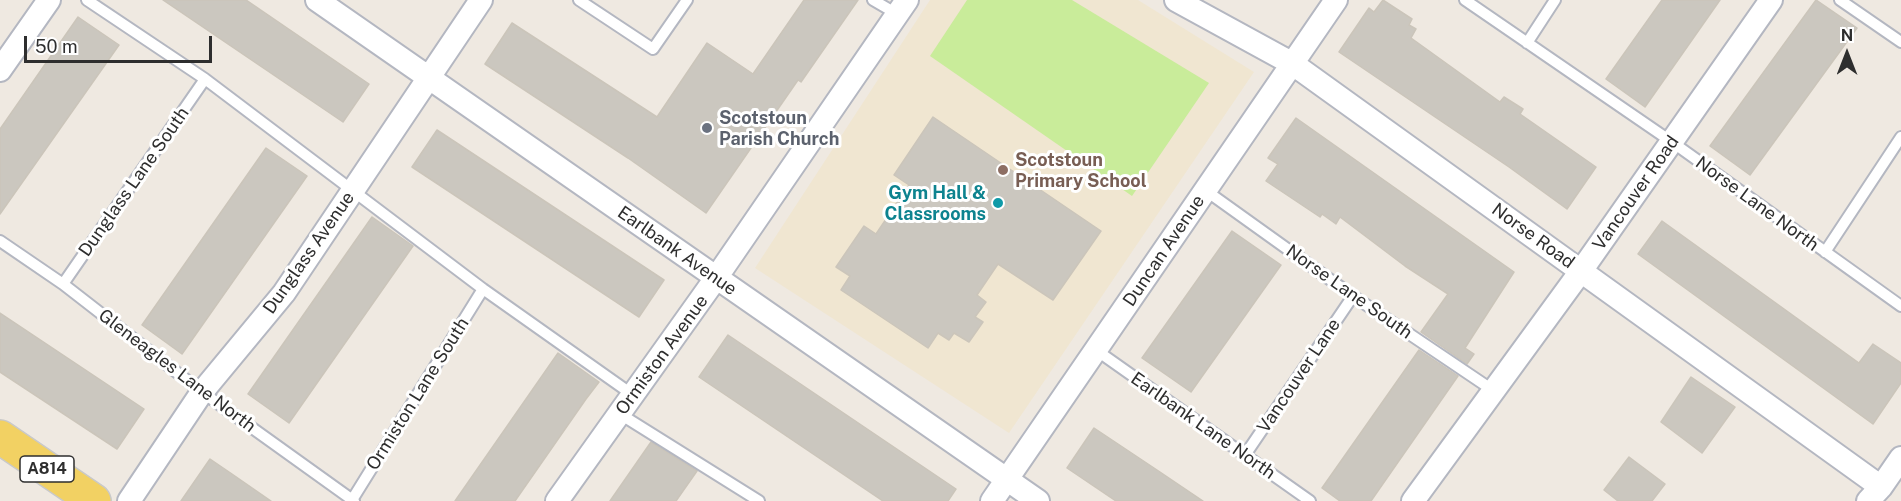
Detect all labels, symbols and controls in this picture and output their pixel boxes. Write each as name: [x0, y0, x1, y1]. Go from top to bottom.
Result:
scale bar: [27, 24, 214, 62]
north arrow: [1817, 24, 1877, 84]
text: N: [1841, 26, 1853, 45]
text: 50 m: [35, 36, 78, 57]
street label: Dunglass Lane South: [74, 103, 194, 261]
place label: Scotstoun Parish Church: [719, 107, 839, 150]
marker: Scotstoun Parish Church: [700, 121, 714, 135]
street label: Vancouver Road: [1588, 131, 1684, 255]
place label: Scotstoun Primary School: [1015, 149, 1147, 192]
street label: Norse Lane North: [1691, 152, 1823, 256]
marker: Scotstoun Primary School: [996, 163, 1010, 177]
place label: Gym Hall & Classrooms: [885, 182, 986, 224]
street label: Dunglass Avenue: [259, 188, 359, 318]
street label: Duncan Avenue: [1119, 191, 1209, 311]
marker: Gym Hall & Classrooms: [991, 196, 1005, 210]
street label: Norse Road: [1487, 199, 1579, 273]
street label: Earlbank Avenue: [613, 202, 741, 300]
street label: Norse Lane South: [1282, 240, 1416, 344]
street label: Ormiston Avenue: [611, 291, 713, 419]
street label: Gleneagles Lane North: [94, 305, 260, 437]
street label: Ormiston Lane South: [362, 314, 474, 474]
street label: Vancouver Lane: [1253, 315, 1345, 437]
street label: Earlbank Lane North: [1127, 368, 1279, 484]
road number: A814: [20, 456, 74, 482]

